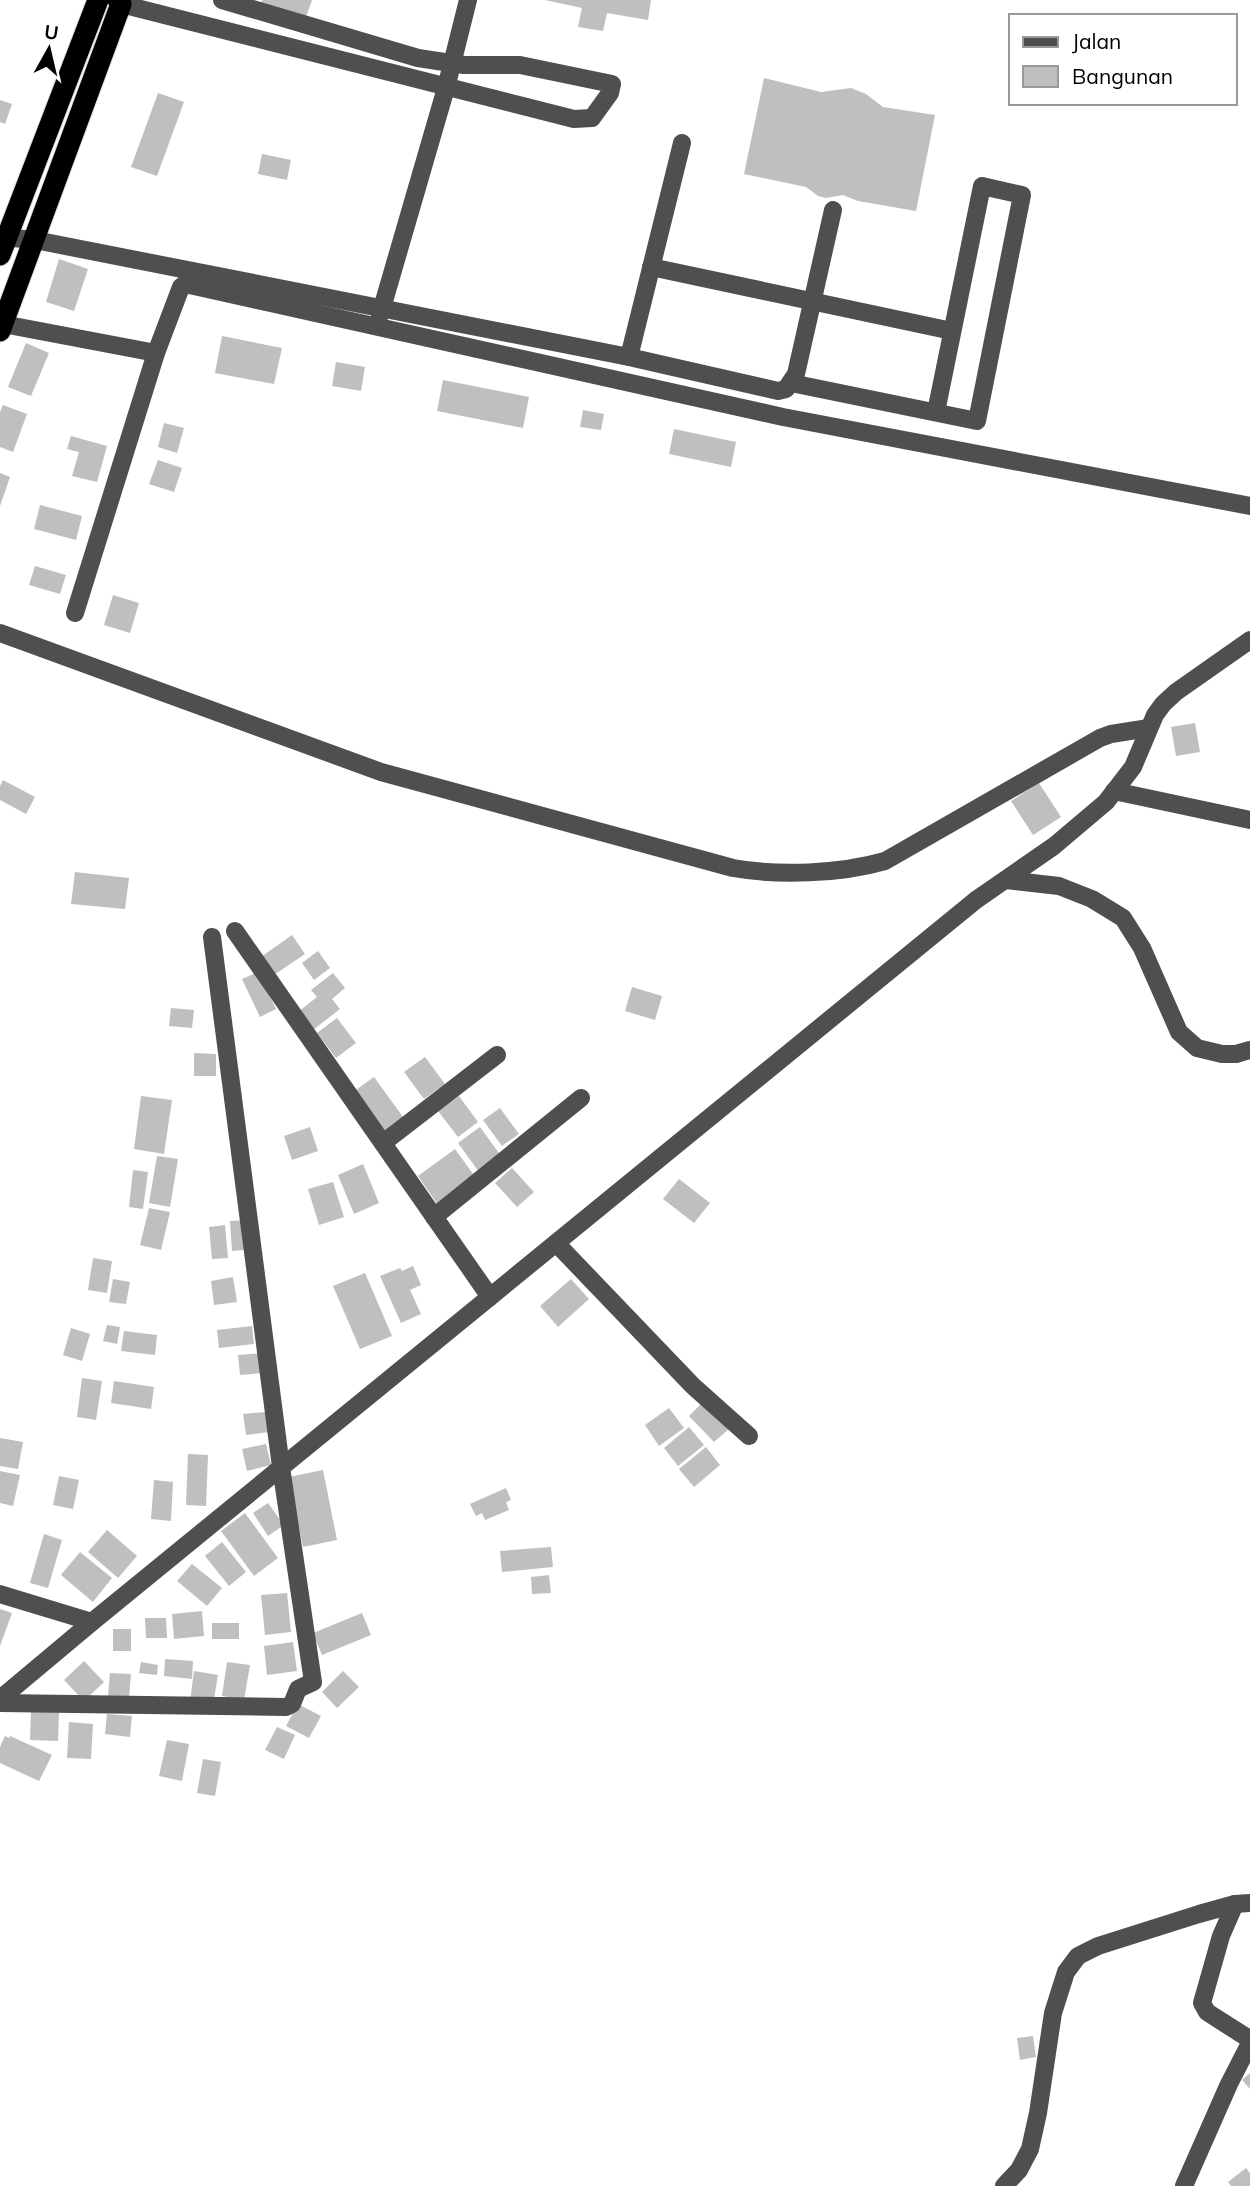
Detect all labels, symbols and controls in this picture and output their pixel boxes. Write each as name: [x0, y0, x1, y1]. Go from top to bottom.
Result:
north arrow: [14, 14, 84, 84]
legend: [1009, 14, 1236, 105]
text: U: [43, 19, 60, 45]
text: Jalan: [1072, 28, 1121, 54]
text: Bangunan: [1072, 63, 1173, 89]

